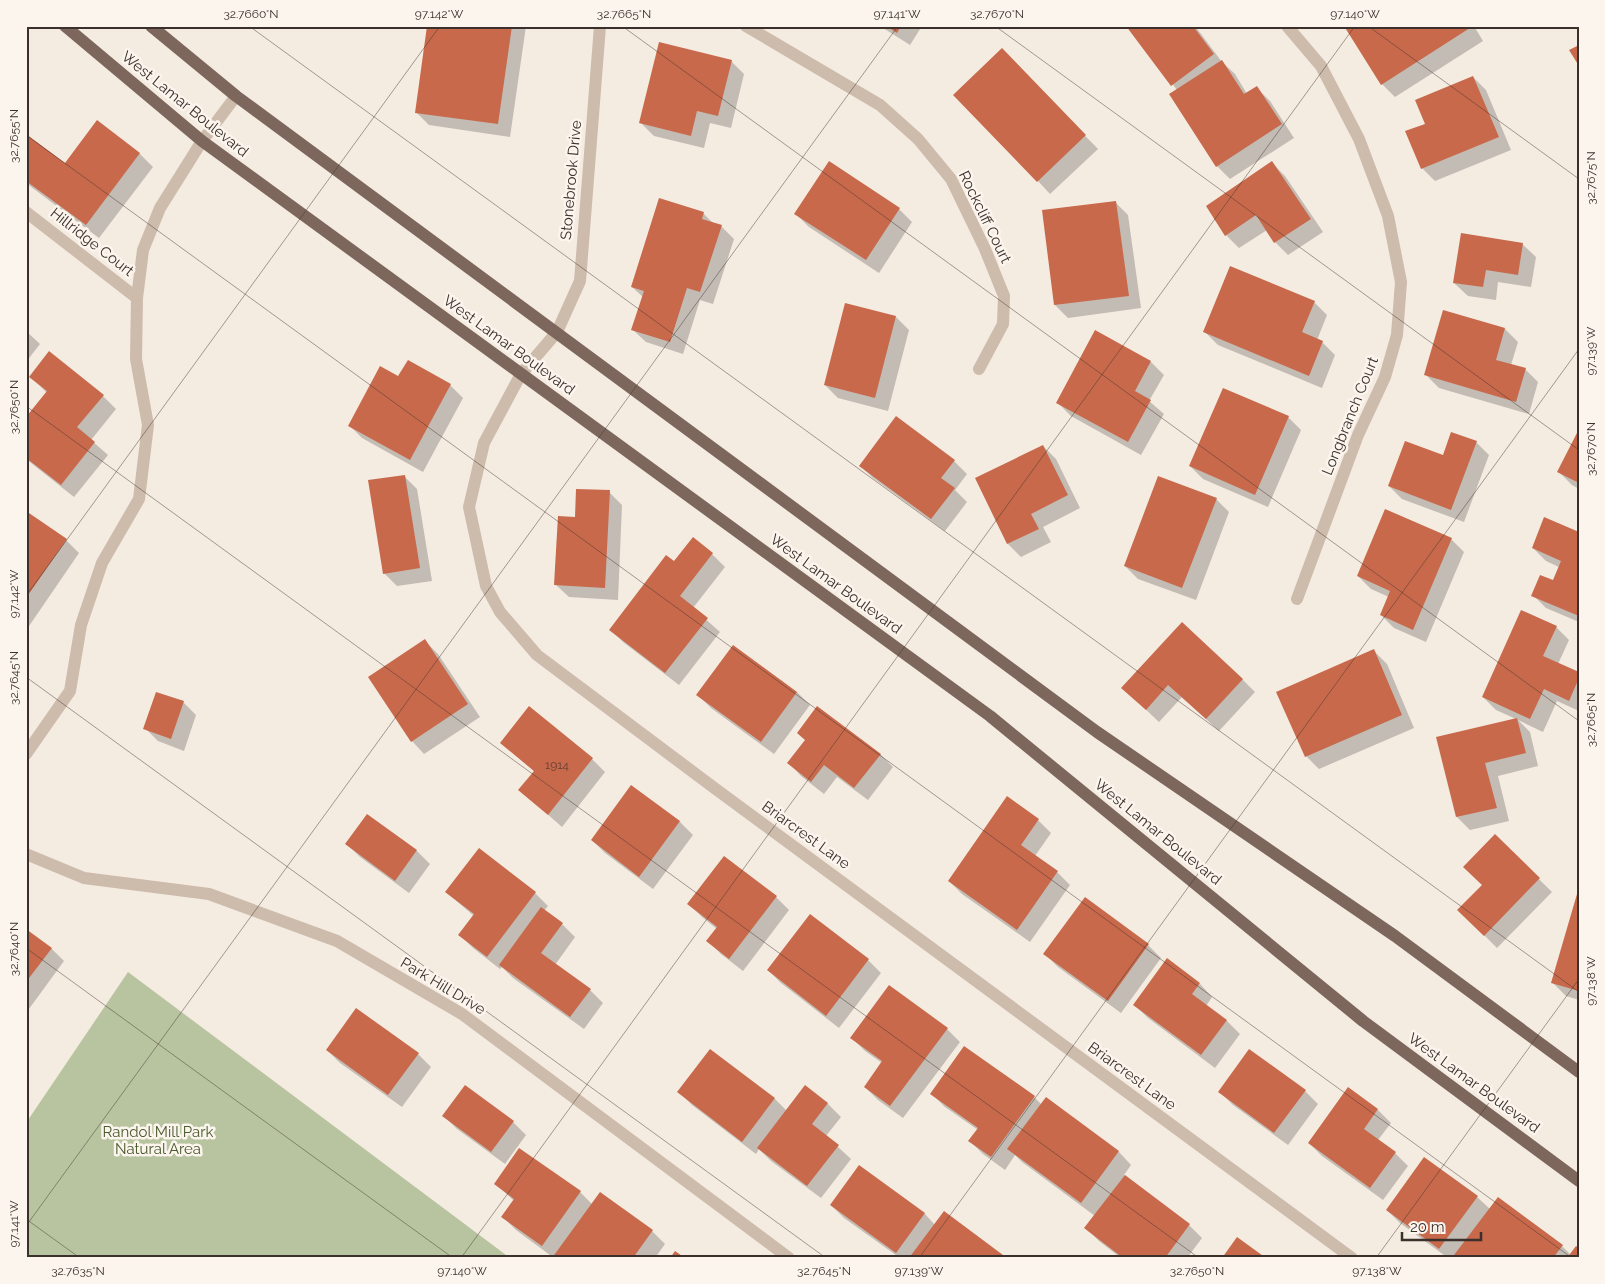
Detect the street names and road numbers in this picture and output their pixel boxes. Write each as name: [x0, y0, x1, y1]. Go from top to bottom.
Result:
street label: West Lamar Boulevard: [118, 47, 252, 161]
street label: Stonebrook Drive: [557, 119, 585, 241]
street label: Rockcliff Court: [955, 168, 1015, 266]
street label: Hillridge Court: [47, 204, 137, 280]
street label: West Lamar Boulevard: [440, 291, 578, 399]
street label: Longbranch Court: [1318, 354, 1382, 478]
street label: West Lamar Boulevard: [767, 530, 905, 638]
street label: West Lamar Boulevard: [1091, 775, 1225, 889]
street label: Briarcrest Lane: [758, 797, 854, 873]
street label: Park Hill Drive: [397, 954, 489, 1019]
street label: West Lamar Boulevard: [1405, 1029, 1543, 1137]
street label: Briarcrest Lane: [1084, 1038, 1180, 1114]

